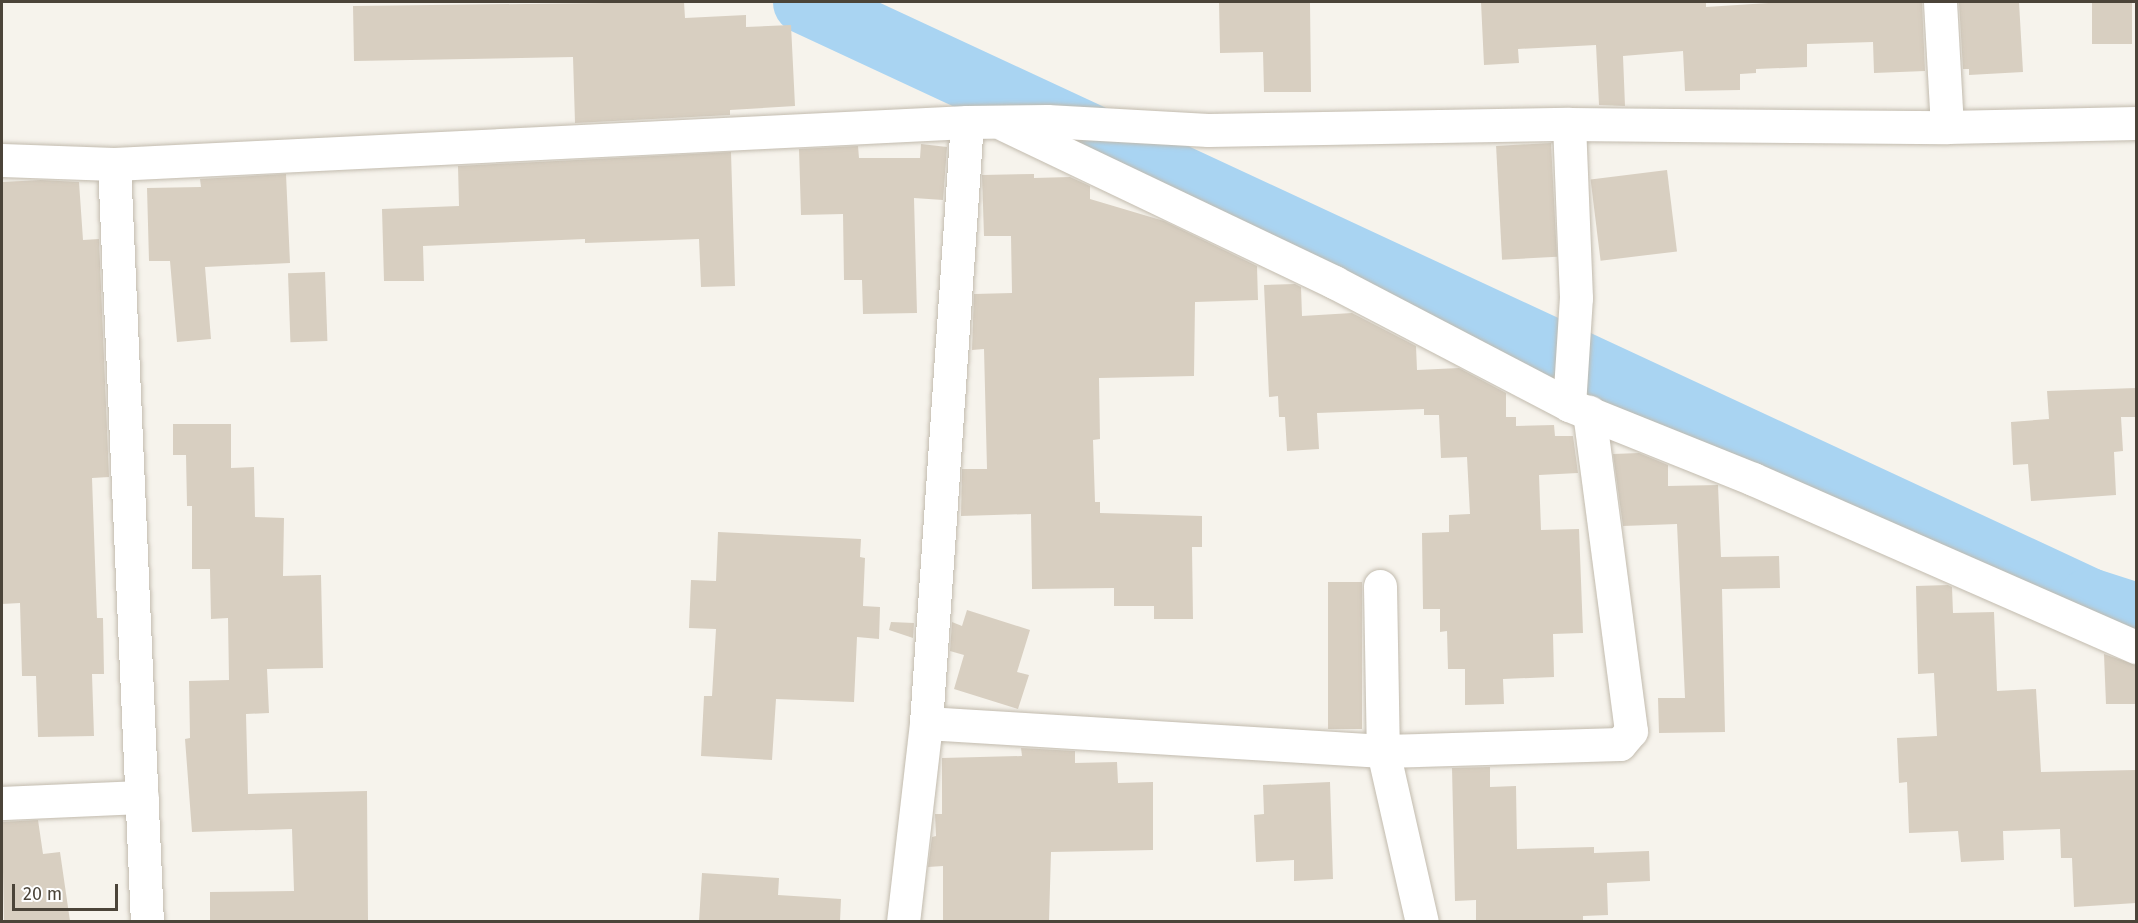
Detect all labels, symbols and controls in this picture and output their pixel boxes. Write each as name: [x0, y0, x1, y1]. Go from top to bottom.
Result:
scale bar: [15, 872, 122, 910]
text: 20 m: [23, 883, 62, 905]

